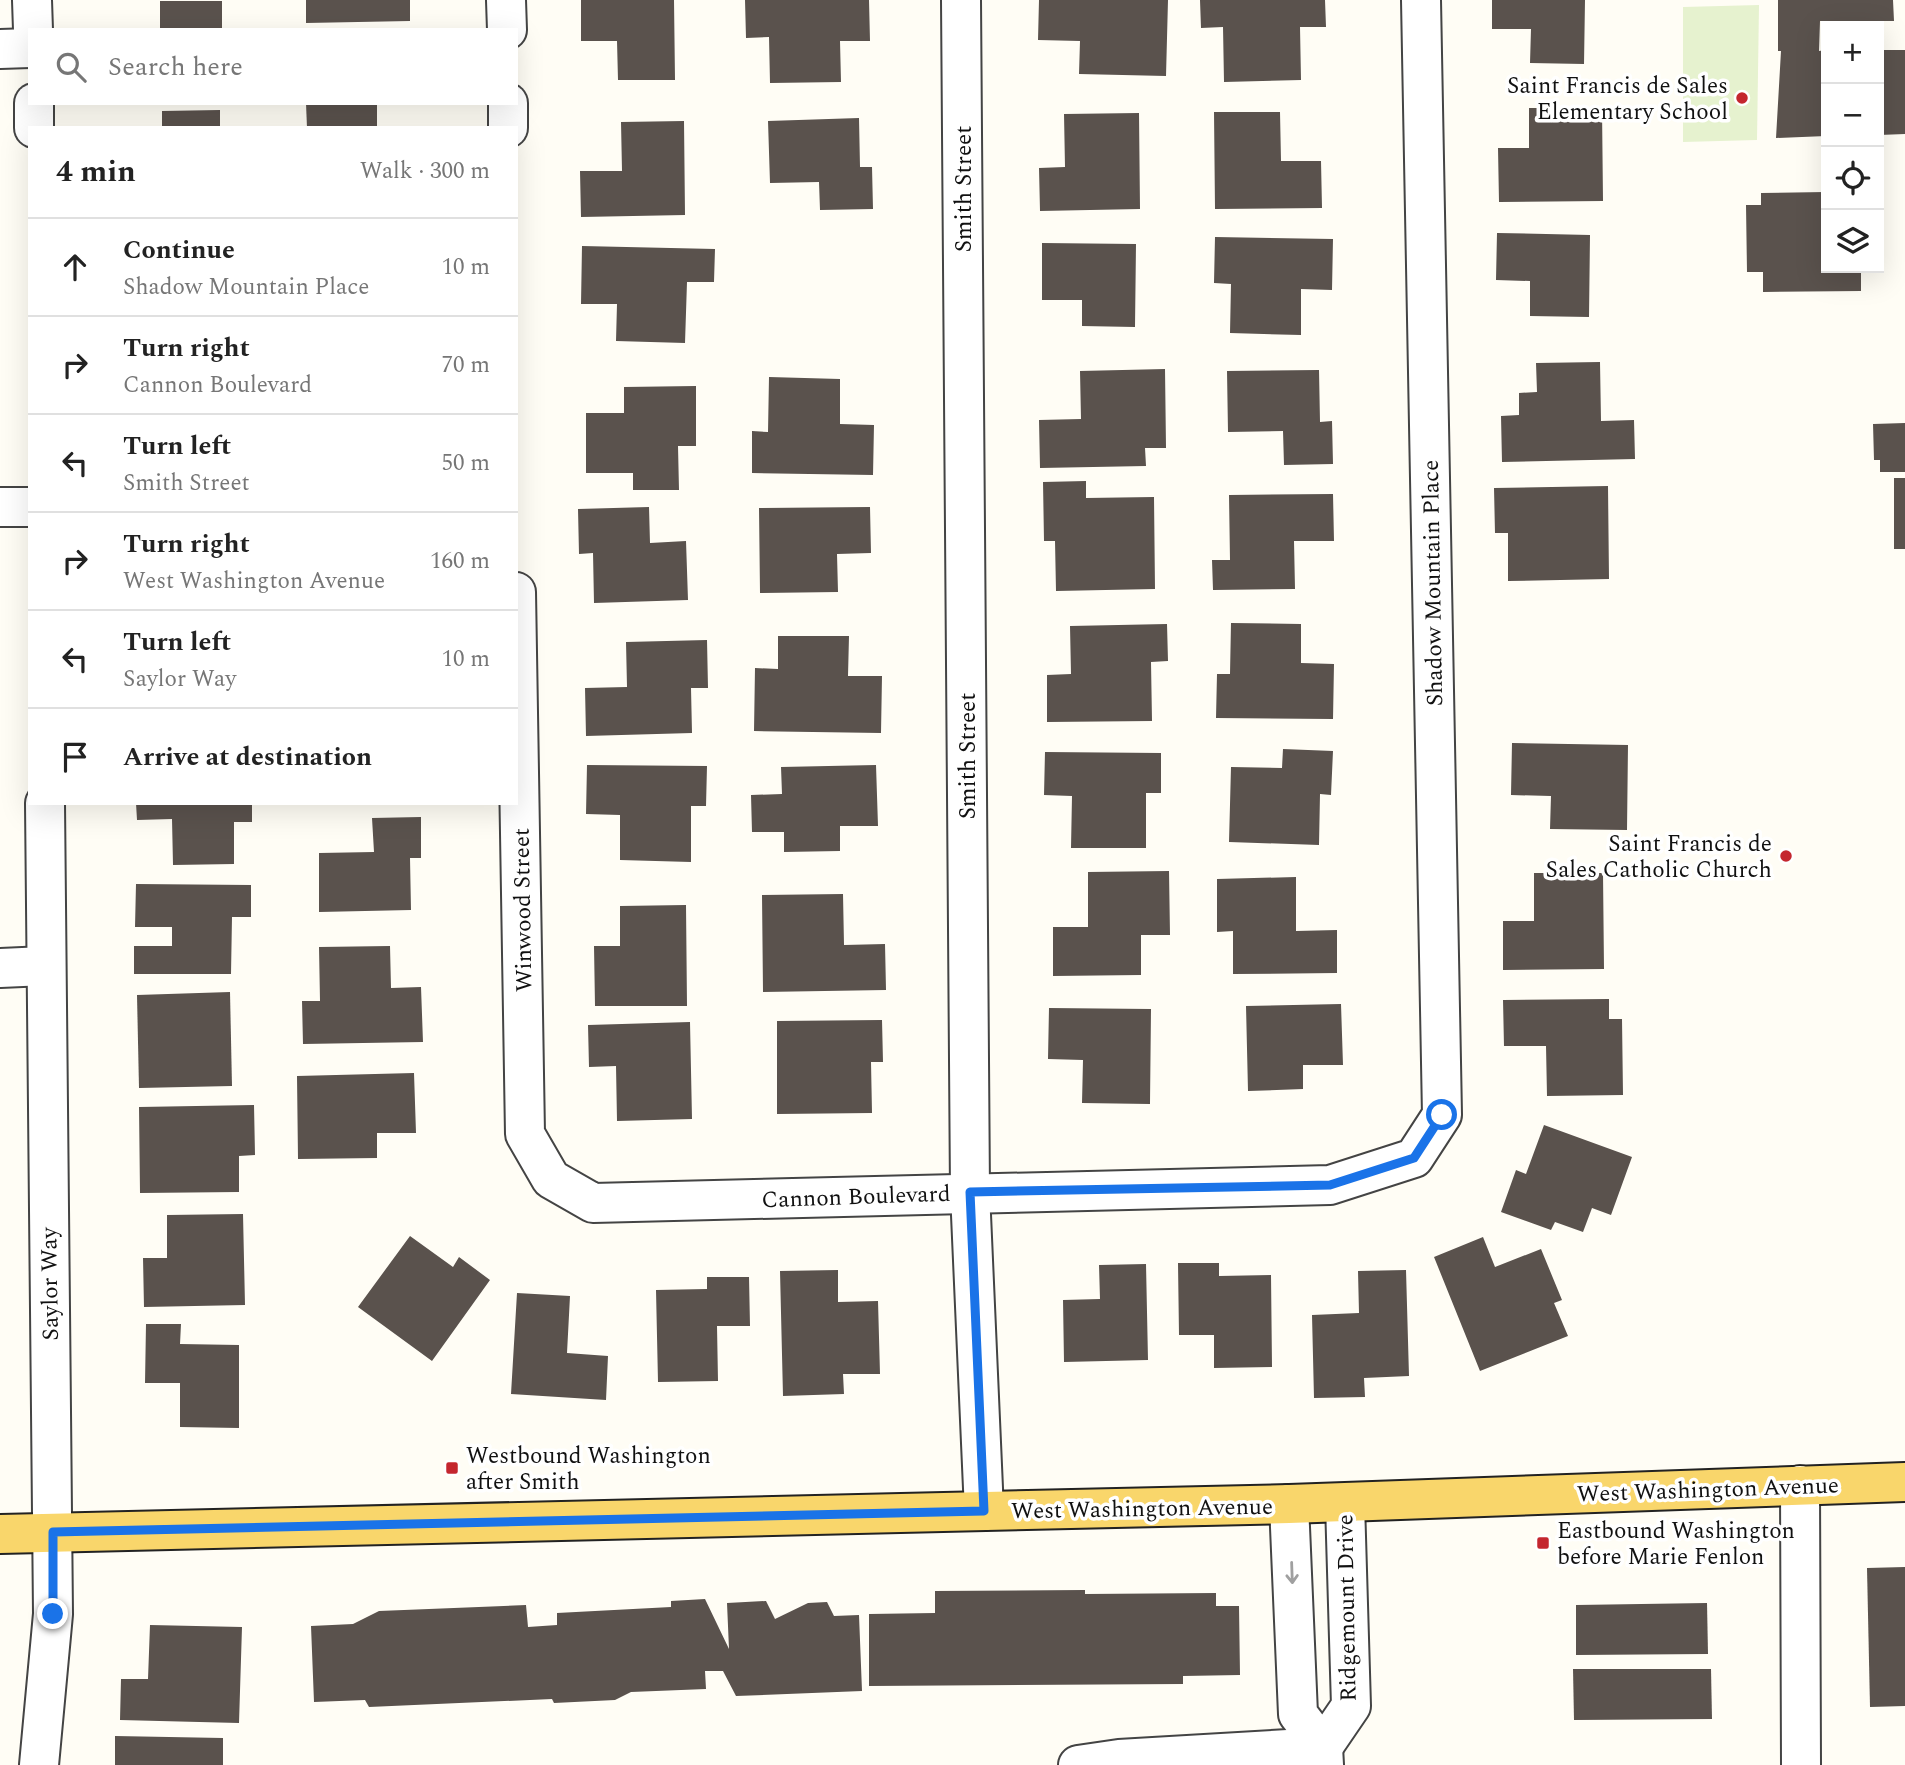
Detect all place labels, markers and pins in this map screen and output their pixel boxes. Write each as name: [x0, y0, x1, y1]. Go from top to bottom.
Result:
place label: Saint Francis de Sales Elementary School: [1507, 69, 1728, 130]
marker: Saint Francis de Sales Elementary School: [1734, 90, 1750, 106]
place label: Saint Francis de Sales Catholic Church: [1545, 827, 1772, 888]
marker: Saint Francis de Sales Catholic Church: [1778, 848, 1794, 864]
place label: Westbound Washington after Smith: [466, 1439, 711, 1500]
marker: Westbound Washington after Smith: [444, 1460, 460, 1476]
place label: Eastbound Washington before Marie Fenlon: [1557, 1514, 1795, 1575]
marker: Eastbound Washington before Marie Fenlon: [1535, 1535, 1551, 1551]

